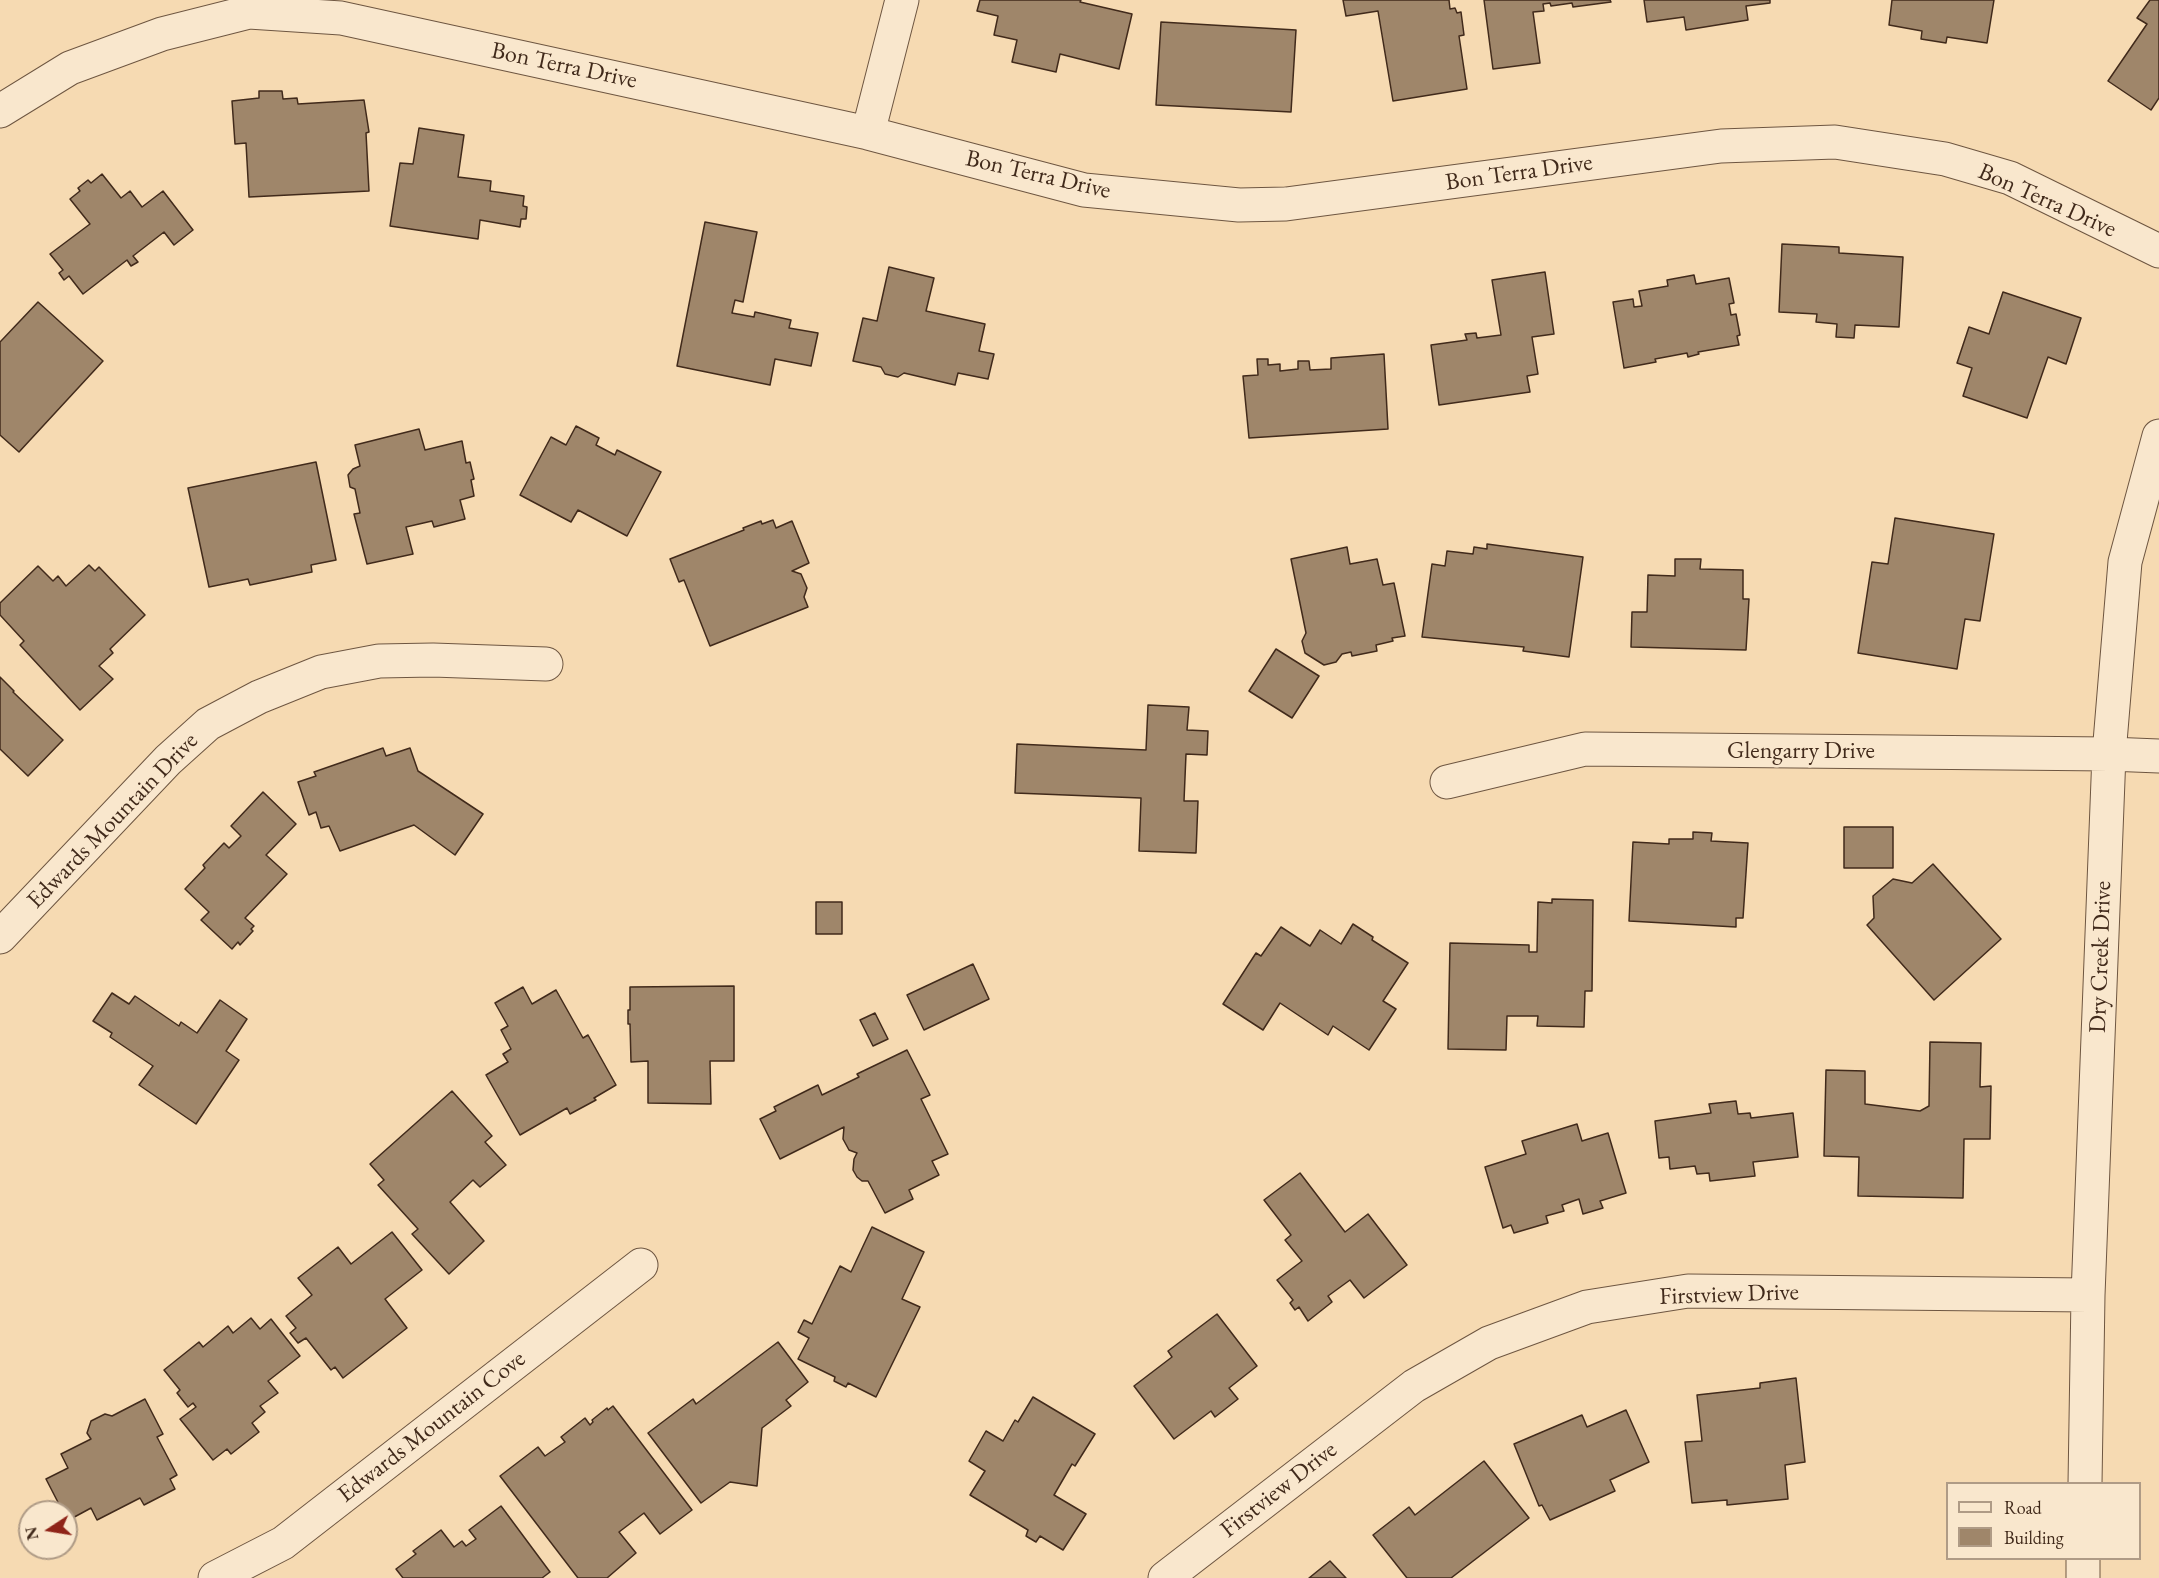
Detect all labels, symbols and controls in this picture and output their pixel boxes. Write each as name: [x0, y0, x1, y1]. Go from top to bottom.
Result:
street label: Bon Terra Drive: [489, 37, 639, 95]
street label: Bon Terra Drive: [963, 144, 1113, 206]
street label: Bon Terra Drive: [1444, 148, 1594, 198]
street label: Bon Terra Drive: [1974, 158, 2120, 244]
street label: Edwards Mountain Drive: [22, 727, 204, 915]
street label: Glengarry Drive: [1727, 737, 1875, 765]
street label: Dry Creek Drive: [2084, 880, 2118, 1034]
street label: Firstview Drive: [1659, 1278, 1799, 1312]
street label: Edwards Mountain Cove: [332, 1345, 532, 1509]
street label: Firstview Drive: [1215, 1436, 1343, 1544]
legend: [1946, 1482, 2141, 1560]
text: Road: [2004, 1496, 2042, 1519]
north arrow: [18, 1500, 78, 1560]
text: N: [20, 1525, 43, 1542]
text: Building: [2004, 1526, 2064, 1549]

